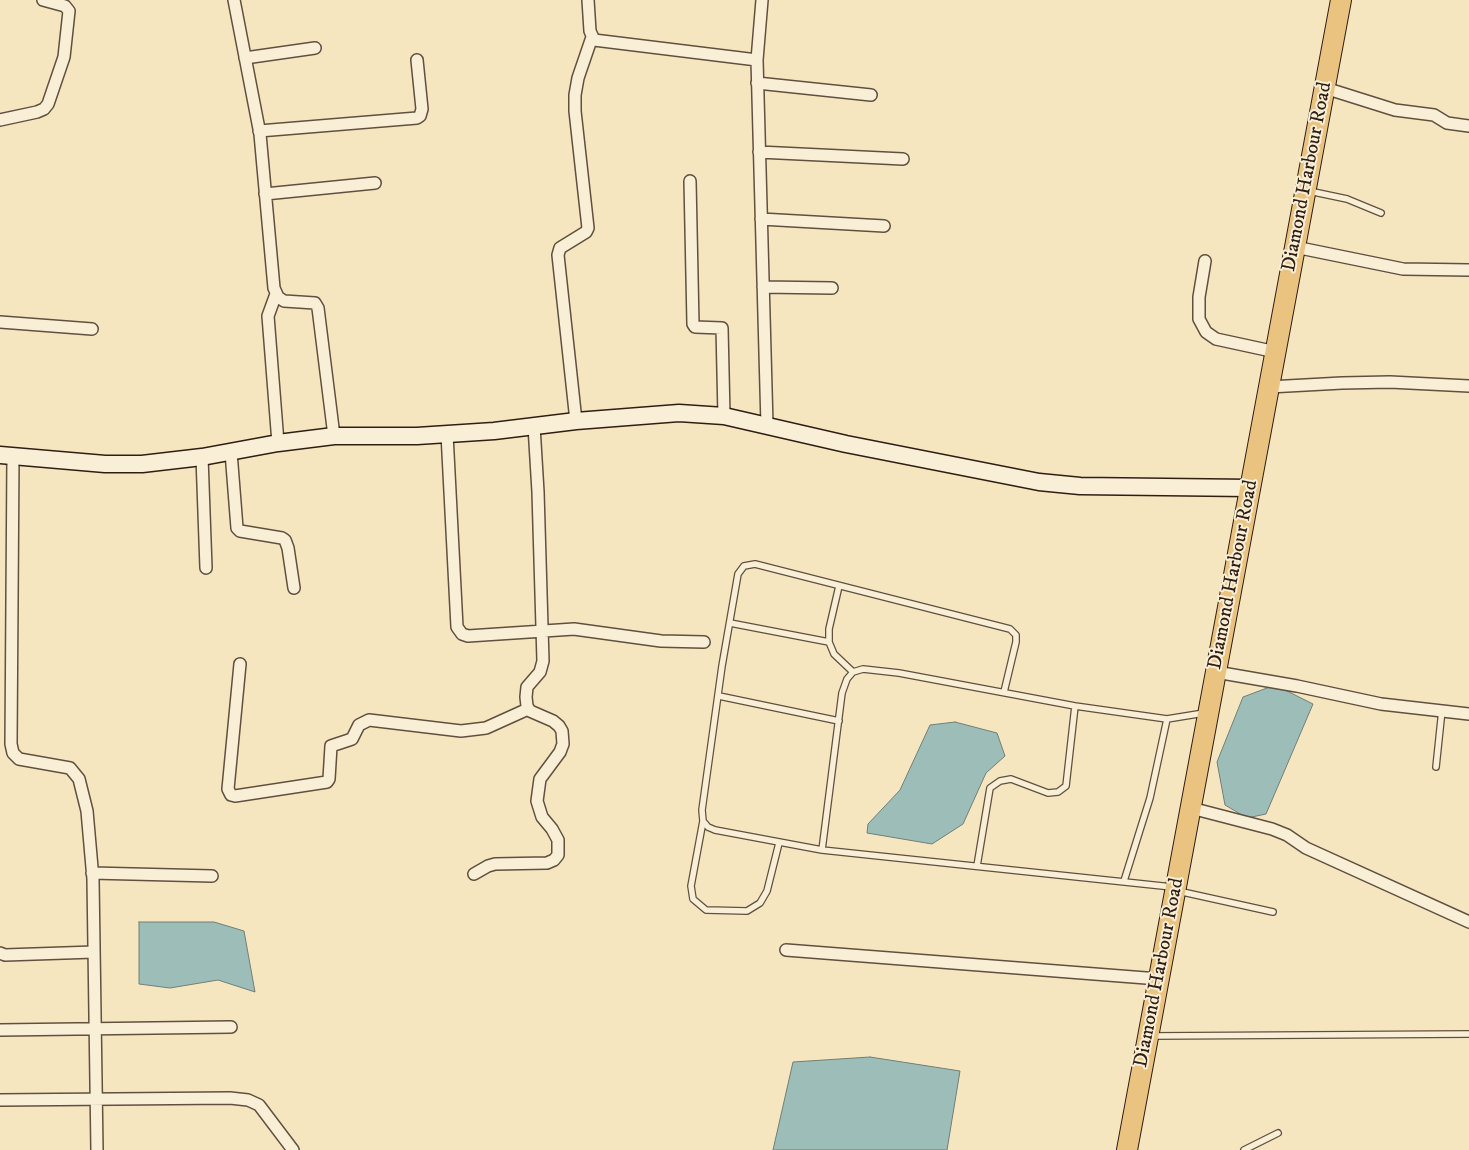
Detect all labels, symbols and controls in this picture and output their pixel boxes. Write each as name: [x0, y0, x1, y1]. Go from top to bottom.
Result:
street label: Diamond Harbour Road: [1278, 80, 1338, 274]
street label: Diamond Harbour Road: [1204, 478, 1264, 672]
street label: Diamond Harbour Road: [1130, 876, 1190, 1070]

